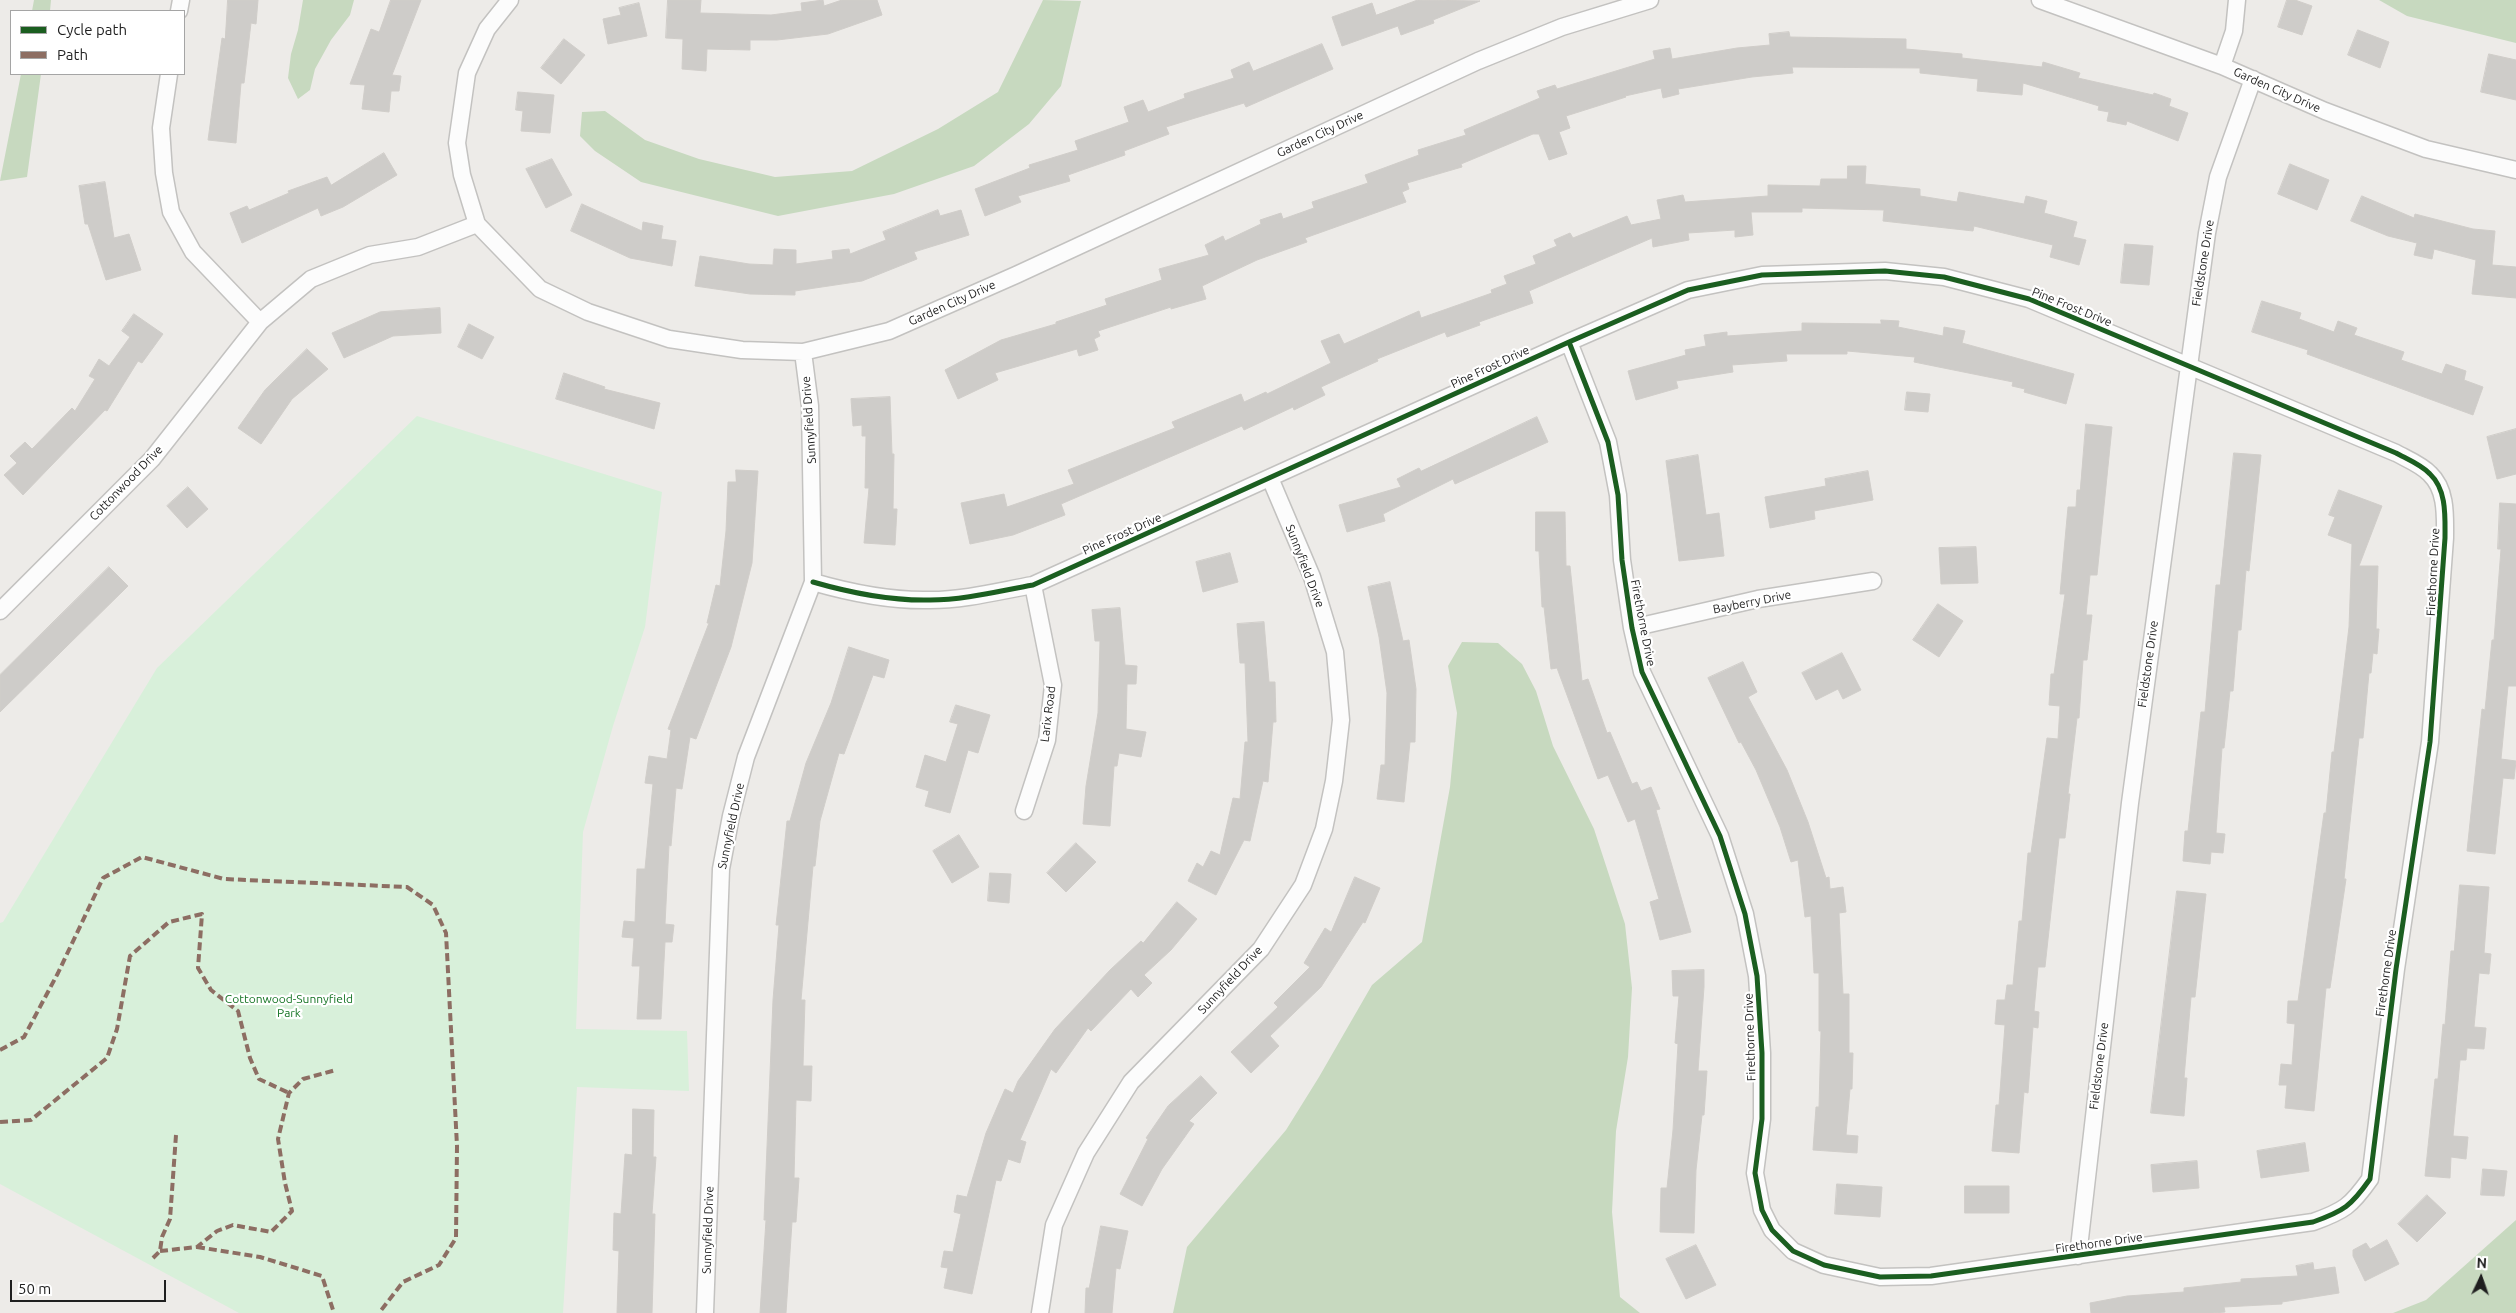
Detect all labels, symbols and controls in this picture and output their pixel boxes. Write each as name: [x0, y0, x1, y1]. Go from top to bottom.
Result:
legend: [10, 10, 185, 75]
text: Cycle path: [57, 21, 127, 38]
text: Path: [57, 46, 88, 63]
street label: Garden City Drive: [2231, 64, 2323, 116]
street label: Garden City Drive: [1274, 108, 1366, 160]
street label: Fieldstone Drive: [2189, 219, 2217, 307]
street label: Garden City Drive: [906, 277, 998, 329]
street label: Pine Frost Drive: [2030, 284, 2114, 330]
street label: Pine Frost Drive: [1448, 343, 1532, 391]
street label: Sunnyfield Drive: [799, 376, 819, 464]
street label: Cottonwood Drive: [86, 442, 166, 524]
street label: Pine Frost Drive: [1080, 510, 1164, 558]
street label: Sunnyfield Drive: [1283, 522, 1327, 610]
street label: Firethorne Drive: [2424, 528, 2442, 616]
street label: Firethorne Drive: [1628, 578, 1658, 668]
street label: Bayberry Drive: [1712, 587, 1792, 617]
street label: Fieldstone Drive: [2135, 620, 2161, 708]
street label: Larix Road: [1037, 685, 1059, 743]
street label: Sunnyfield Drive: [715, 782, 747, 870]
street label: Firethorne Drive: [2373, 928, 2399, 1018]
street label: Sunnyfield Drive: [1195, 943, 1265, 1017]
park label: Cottonwood-Sunnyfield Park: [225, 992, 353, 1020]
street label: Firethorne Drive: [1741, 993, 1759, 1081]
street label: Fieldstone Drive: [2087, 1022, 2111, 1110]
street label: Sunnyfield Drive: [699, 1186, 717, 1274]
street label: Firethorne Drive: [2054, 1230, 2144, 1256]
north arrow: [2456, 1253, 2506, 1303]
text: N: [2476, 1255, 2487, 1271]
scale bar: [12, 1270, 169, 1302]
text: 50 m: [18, 1280, 51, 1297]

